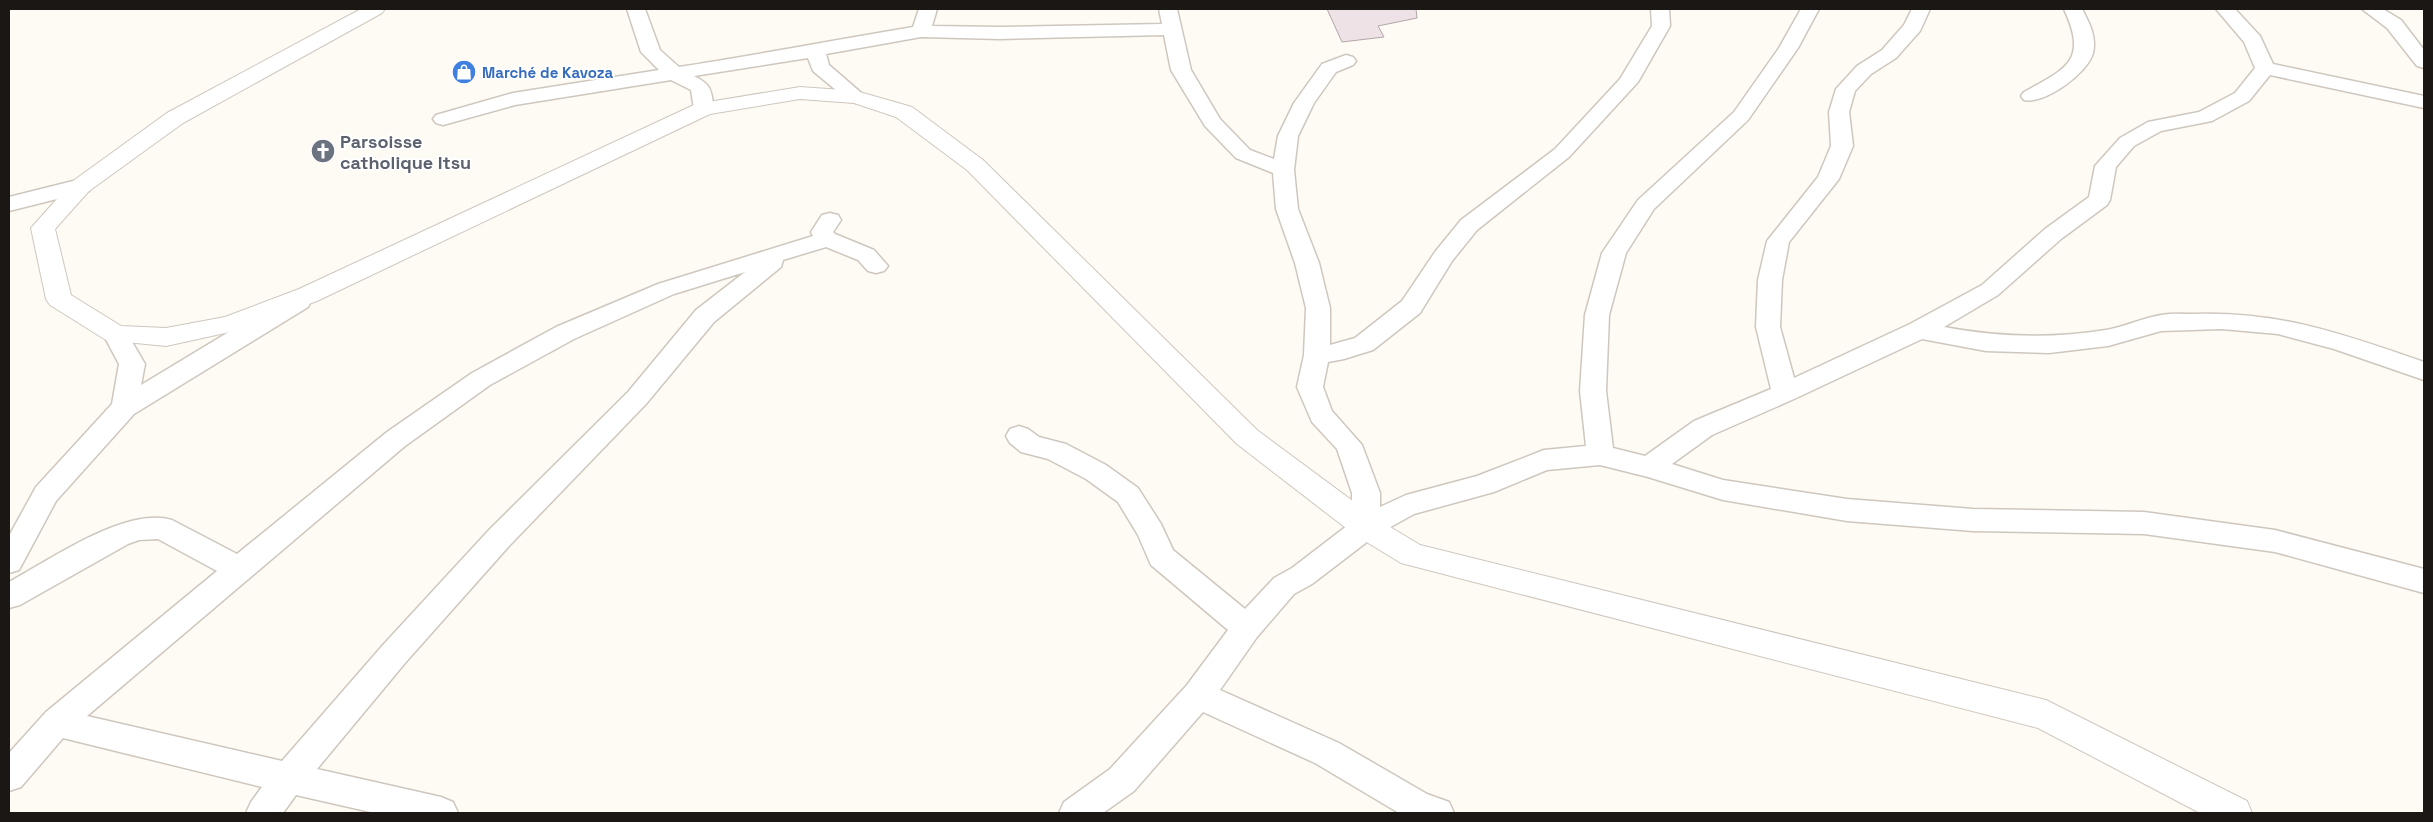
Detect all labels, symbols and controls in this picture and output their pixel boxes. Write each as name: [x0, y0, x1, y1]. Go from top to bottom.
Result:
shop icon: Marché de Kavoza: [451, 59, 477, 85]
place label: Marché de Kavoza: [482, 63, 614, 82]
place label: Parsoisse catholique Itsu: [340, 130, 471, 174]
church icon: Parsoisse catholique Itsu: [310, 138, 336, 164]

